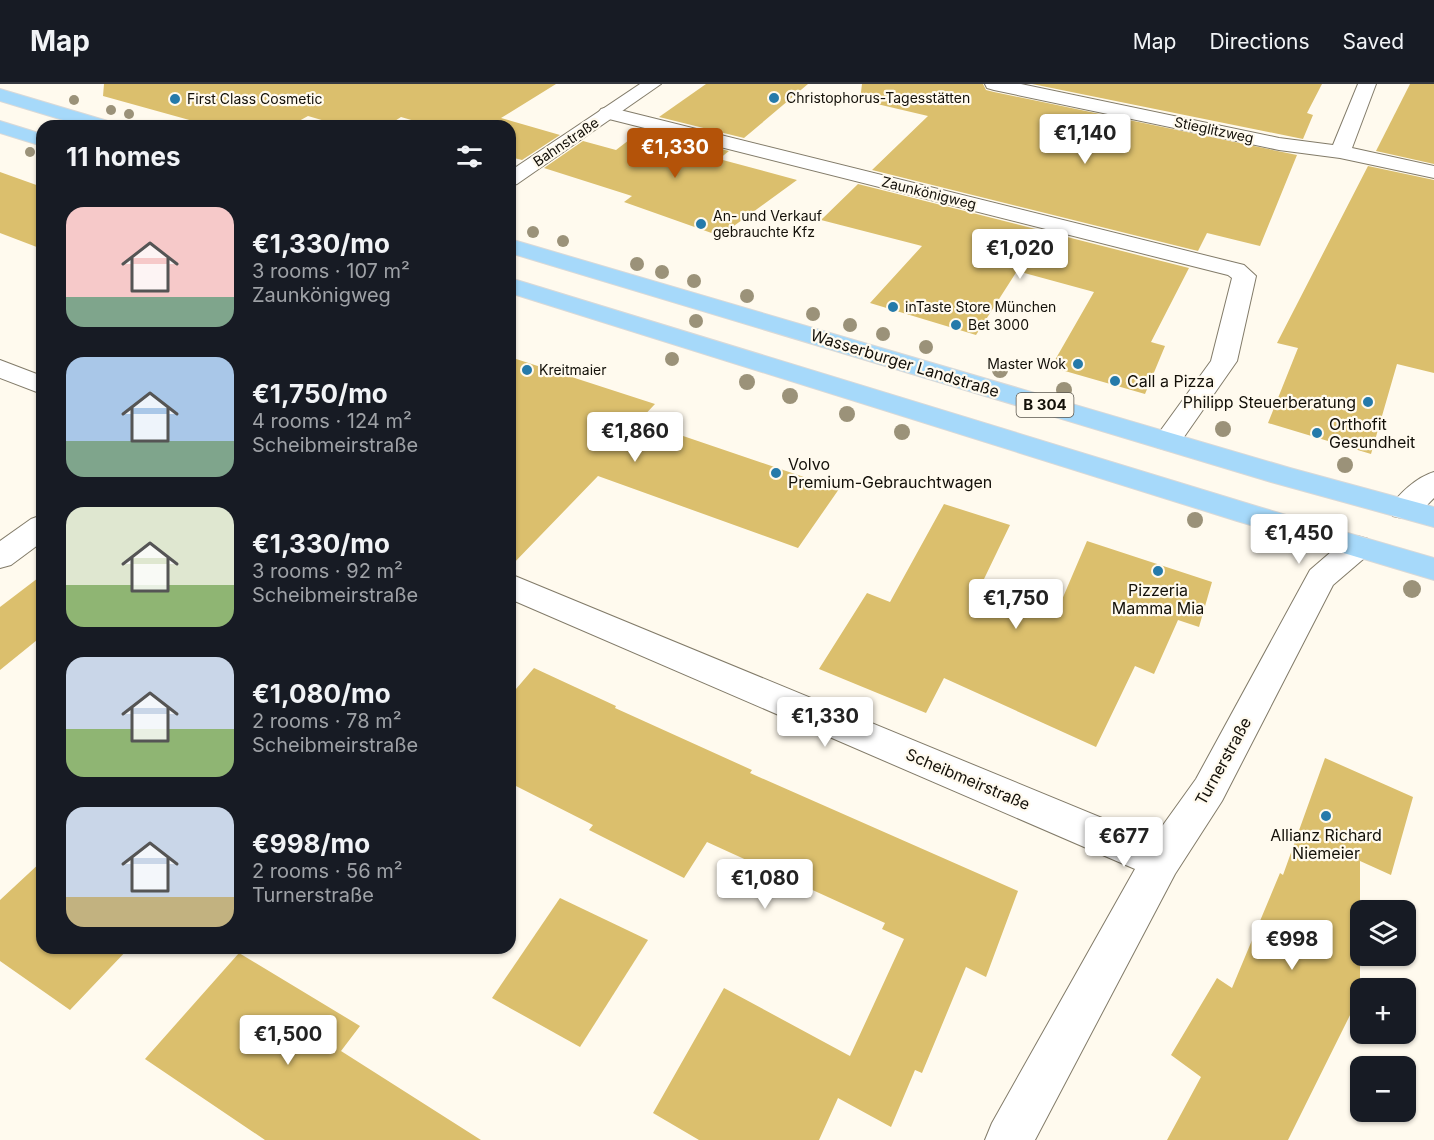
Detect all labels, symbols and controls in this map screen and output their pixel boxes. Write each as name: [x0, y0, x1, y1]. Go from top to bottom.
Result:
text: Map: [30, 24, 90, 58]
text: Map: [1133, 29, 1176, 54]
text: Directions: [1209, 29, 1310, 54]
text: Saved: [1343, 29, 1404, 54]
place label: Christophorus-Tagesstätten: [786, 89, 970, 106]
place label: First Class Cosmetic: [187, 90, 322, 107]
marker: Christophorus-Tagesstätten: [767, 91, 781, 105]
marker: First Class Cosmetic: [168, 92, 182, 106]
street label: Bahnstraße: [530, 113, 602, 170]
street label: Stieglitzweg: [1173, 113, 1255, 146]
pin: €1,140: [1036, 114, 1134, 165]
text: €1,140: [1054, 121, 1116, 145]
pin: €1,330: [626, 128, 724, 179]
text: €1,330: [641, 135, 709, 159]
icon: filters: [453, 140, 486, 173]
text: 11 homes: [66, 141, 181, 172]
street label: Zaunkönigweg: [880, 173, 978, 213]
place label: An- und Verkauf gebrauchte Kfz: [713, 207, 822, 240]
marker: An- und Verkauf gebrauchte Kfz: [694, 217, 708, 231]
text: €1,330/mo: [252, 228, 390, 259]
pin: €1,020: [971, 229, 1069, 280]
icon: home: [114, 231, 186, 303]
text: €1,020: [986, 236, 1054, 260]
text: 3 rooms · 107 m²: [252, 259, 410, 283]
text: Zaunkönigweg: [252, 283, 391, 307]
place label: inTaste Store München: [905, 298, 1056, 315]
marker: inTaste Store München: [886, 300, 900, 314]
place label: Bet 3000: [968, 316, 1029, 333]
marker: Bet 3000: [949, 318, 963, 332]
street label: Wasserburger Landstraße: [808, 325, 1002, 401]
place label: Master Wok: [987, 355, 1066, 372]
marker: Master Wok: [1071, 357, 1085, 371]
place label: Kreitmaier: [539, 361, 607, 378]
marker: Kreitmaier: [520, 363, 534, 377]
place label: Call a Pizza: [1127, 371, 1214, 391]
marker: Call a Pizza: [1108, 374, 1122, 388]
text: €1,750/mo: [252, 378, 388, 409]
icon: home: [114, 381, 186, 453]
place label: Philipp Steuerberatung: [1183, 392, 1356, 412]
road number: B 304: [1016, 393, 1074, 417]
marker: Philipp Steuerberatung: [1361, 395, 1375, 409]
text: 4 rooms · 124 m²: [252, 409, 412, 433]
pin: €1,860: [586, 412, 684, 463]
place label: Orthofit Gesundheit: [1329, 414, 1415, 452]
text: €1,860: [601, 419, 669, 443]
marker: Orthofit Gesundheit: [1310, 426, 1324, 440]
text: Scheibmeirstraße: [252, 433, 418, 457]
place label: Volvo Premium-Gebrauchtwagen: [788, 454, 992, 492]
marker: Volvo Premium-Gebrauchtwagen: [769, 466, 783, 480]
pin: €1,450: [1250, 514, 1348, 565]
text: €1,450: [1265, 521, 1333, 545]
text: €1,330/mo: [252, 528, 390, 559]
icon: home: [114, 531, 186, 603]
text: 3 rooms · 92 m²: [252, 559, 403, 583]
marker: Pizzeria Mamma Mia: [1151, 564, 1165, 578]
pin: €1,750: [967, 579, 1065, 630]
place label: Pizzeria Mamma Mia: [1112, 580, 1204, 618]
text: Scheibmeirstraße: [252, 583, 418, 607]
text: €1,750: [983, 586, 1049, 610]
text: €1,080/mo: [252, 678, 391, 709]
icon: home: [114, 681, 186, 753]
pin: €1,330: [776, 697, 874, 748]
text: €1,330: [791, 704, 859, 728]
text: 2 rooms · 78 m²: [252, 709, 401, 733]
street label: Turnerstraße: [1191, 713, 1255, 809]
text: Scheibmeirstraße: [252, 733, 418, 757]
street label: Scheibmeirstraße: [903, 744, 1033, 814]
marker: Allianz Richard Niemeier: [1319, 809, 1333, 823]
pin: €677: [1088, 817, 1160, 868]
text: €677: [1099, 824, 1149, 848]
place label: Allianz Richard Niemeier: [1270, 825, 1382, 863]
text: €998/mo: [252, 828, 370, 859]
icon: home: [114, 831, 186, 903]
text: 2 rooms · 56 m²: [252, 859, 403, 883]
pin: €1,080: [716, 859, 814, 910]
text: €1,080: [731, 866, 799, 890]
text: Turnerstraße: [252, 883, 374, 907]
map controls: [1350, 900, 1416, 1122]
button: layers: [1350, 900, 1416, 966]
pin: €998: [1256, 920, 1328, 971]
text: €998: [1266, 927, 1318, 951]
button: +: [1350, 978, 1416, 1044]
pin: €1,500: [239, 1015, 337, 1066]
text: €1,500: [254, 1022, 322, 1046]
button: −: [1350, 1056, 1416, 1122]

